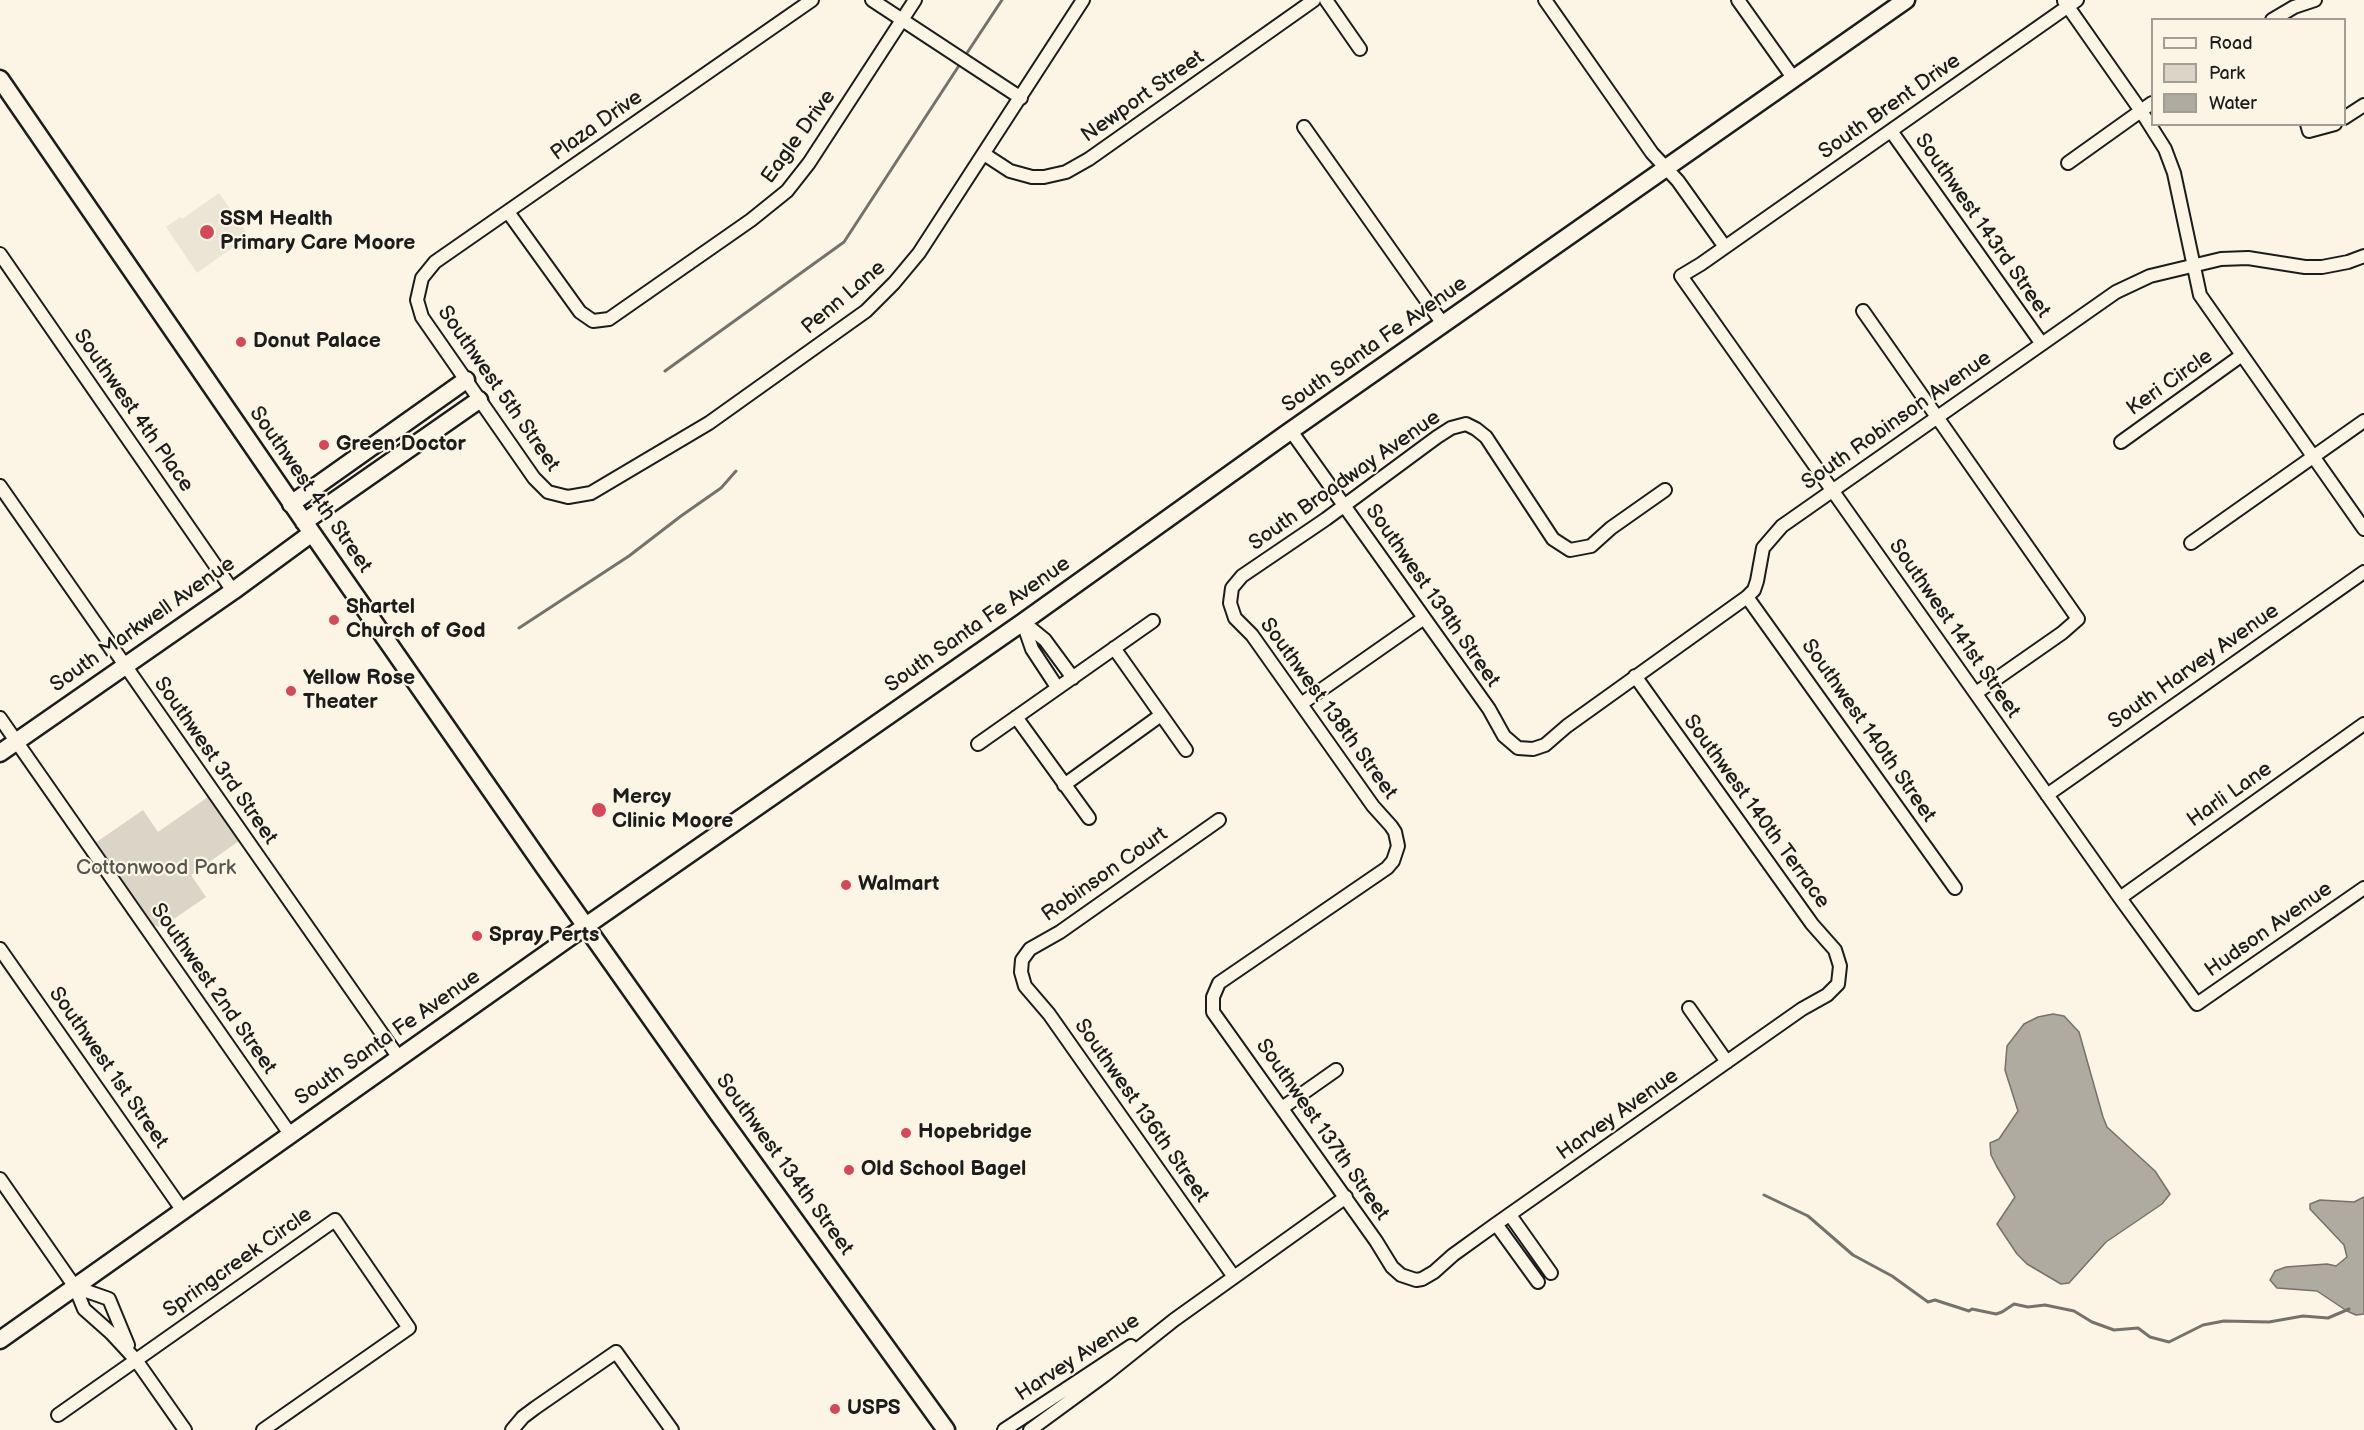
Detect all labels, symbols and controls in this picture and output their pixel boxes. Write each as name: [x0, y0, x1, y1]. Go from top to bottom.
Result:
legend: [2151, 18, 2346, 126]
text: Road: [2209, 33, 2253, 54]
street label: Newport Street: [1077, 45, 1209, 149]
street label: South Brent Drive: [1814, 49, 1966, 165]
text: Park: [2209, 63, 2245, 84]
street label: Plaza Drive: [546, 85, 648, 167]
street label: Eagle Drive: [757, 85, 841, 189]
text: Water: [2209, 93, 2257, 114]
street label: Southwest 143rd Street: [1909, 129, 2055, 323]
place label: SSM Health Primary Care Moore: [220, 207, 415, 257]
marker: SSM Health Primary Care Moore: [198, 223, 216, 241]
street label: Penn Lane: [797, 256, 891, 340]
street label: South Santa Fe Avenue: [1278, 272, 1472, 418]
street label: Southwest 5th Street: [431, 301, 565, 477]
street label: Southwest 4th Place: [67, 325, 199, 497]
place label: Donut Palace: [253, 329, 381, 355]
marker: Donut Palace: [234, 335, 248, 349]
street label: Keri Circle: [2122, 344, 2218, 422]
street label: South Robinson Avenue: [1797, 346, 1997, 496]
street label: Southwest 4th Street: [243, 402, 377, 578]
street label: South Broadway Avenue: [1244, 405, 1446, 557]
place label: Green Doctor: [336, 432, 466, 458]
marker: Green Doctor: [317, 438, 331, 452]
street label: Southwest 139th Street: [1359, 500, 1505, 692]
street label: Southwest 141st Street: [1883, 535, 2025, 723]
street label: South Markwell Avenue: [46, 552, 240, 698]
street label: South Santa Fe Avenue: [881, 552, 1075, 698]
place label: Shartel Church of God: [346, 595, 485, 645]
street label: South Harvey Avenue: [2104, 599, 2284, 735]
marker: Shartel Church of God: [327, 613, 341, 627]
street label: Southwest 138th Street: [1254, 614, 1402, 804]
street label: Southwest 140th Street: [1795, 635, 1941, 827]
place label: Yellow Rose Theater: [303, 666, 415, 716]
street label: Southwest 3rd Street: [148, 673, 282, 849]
marker: Yellow Rose Theater: [284, 684, 298, 698]
street label: Southwest 140th Terrace: [1677, 710, 1835, 914]
street label: Harli Lane: [2183, 757, 2277, 833]
place label: Mercy Clinic Moore: [612, 785, 733, 835]
marker: Mercy Clinic Moore: [590, 801, 608, 819]
street label: Robinson Court: [1037, 822, 1173, 928]
park label: Cottonwood Park: [76, 856, 236, 882]
place label: Walmart: [858, 872, 939, 898]
street label: Hudson Avenue: [2201, 877, 2337, 983]
marker: Walmart: [839, 878, 853, 892]
street label: Southwest 2nd Street: [145, 899, 281, 1079]
place label: Spray Perts: [489, 923, 599, 949]
marker: Spray Perts: [470, 929, 484, 943]
street label: South Santa Fe Avenue: [291, 965, 485, 1111]
street label: Southwest 1st Street: [43, 982, 173, 1154]
street label: Southwest 136th Street: [1068, 1014, 1214, 1208]
street label: Southwest 137th Street: [1250, 1034, 1394, 1226]
street label: Harvey Avenue: [1552, 1064, 1684, 1166]
street label: Southwest 134th Street: [710, 1069, 858, 1261]
place label: Hopebridge: [918, 1120, 1032, 1146]
marker: Hopebridge: [899, 1126, 913, 1140]
place label: Old School Bagel: [861, 1157, 1026, 1183]
marker: Old School Bagel: [842, 1163, 856, 1177]
street label: Springcreek Circle: [159, 1202, 317, 1324]
street label: Harvey Avenue: [1011, 1309, 1145, 1407]
place label: USPS: [847, 1396, 901, 1422]
marker: USPS: [828, 1402, 842, 1416]

